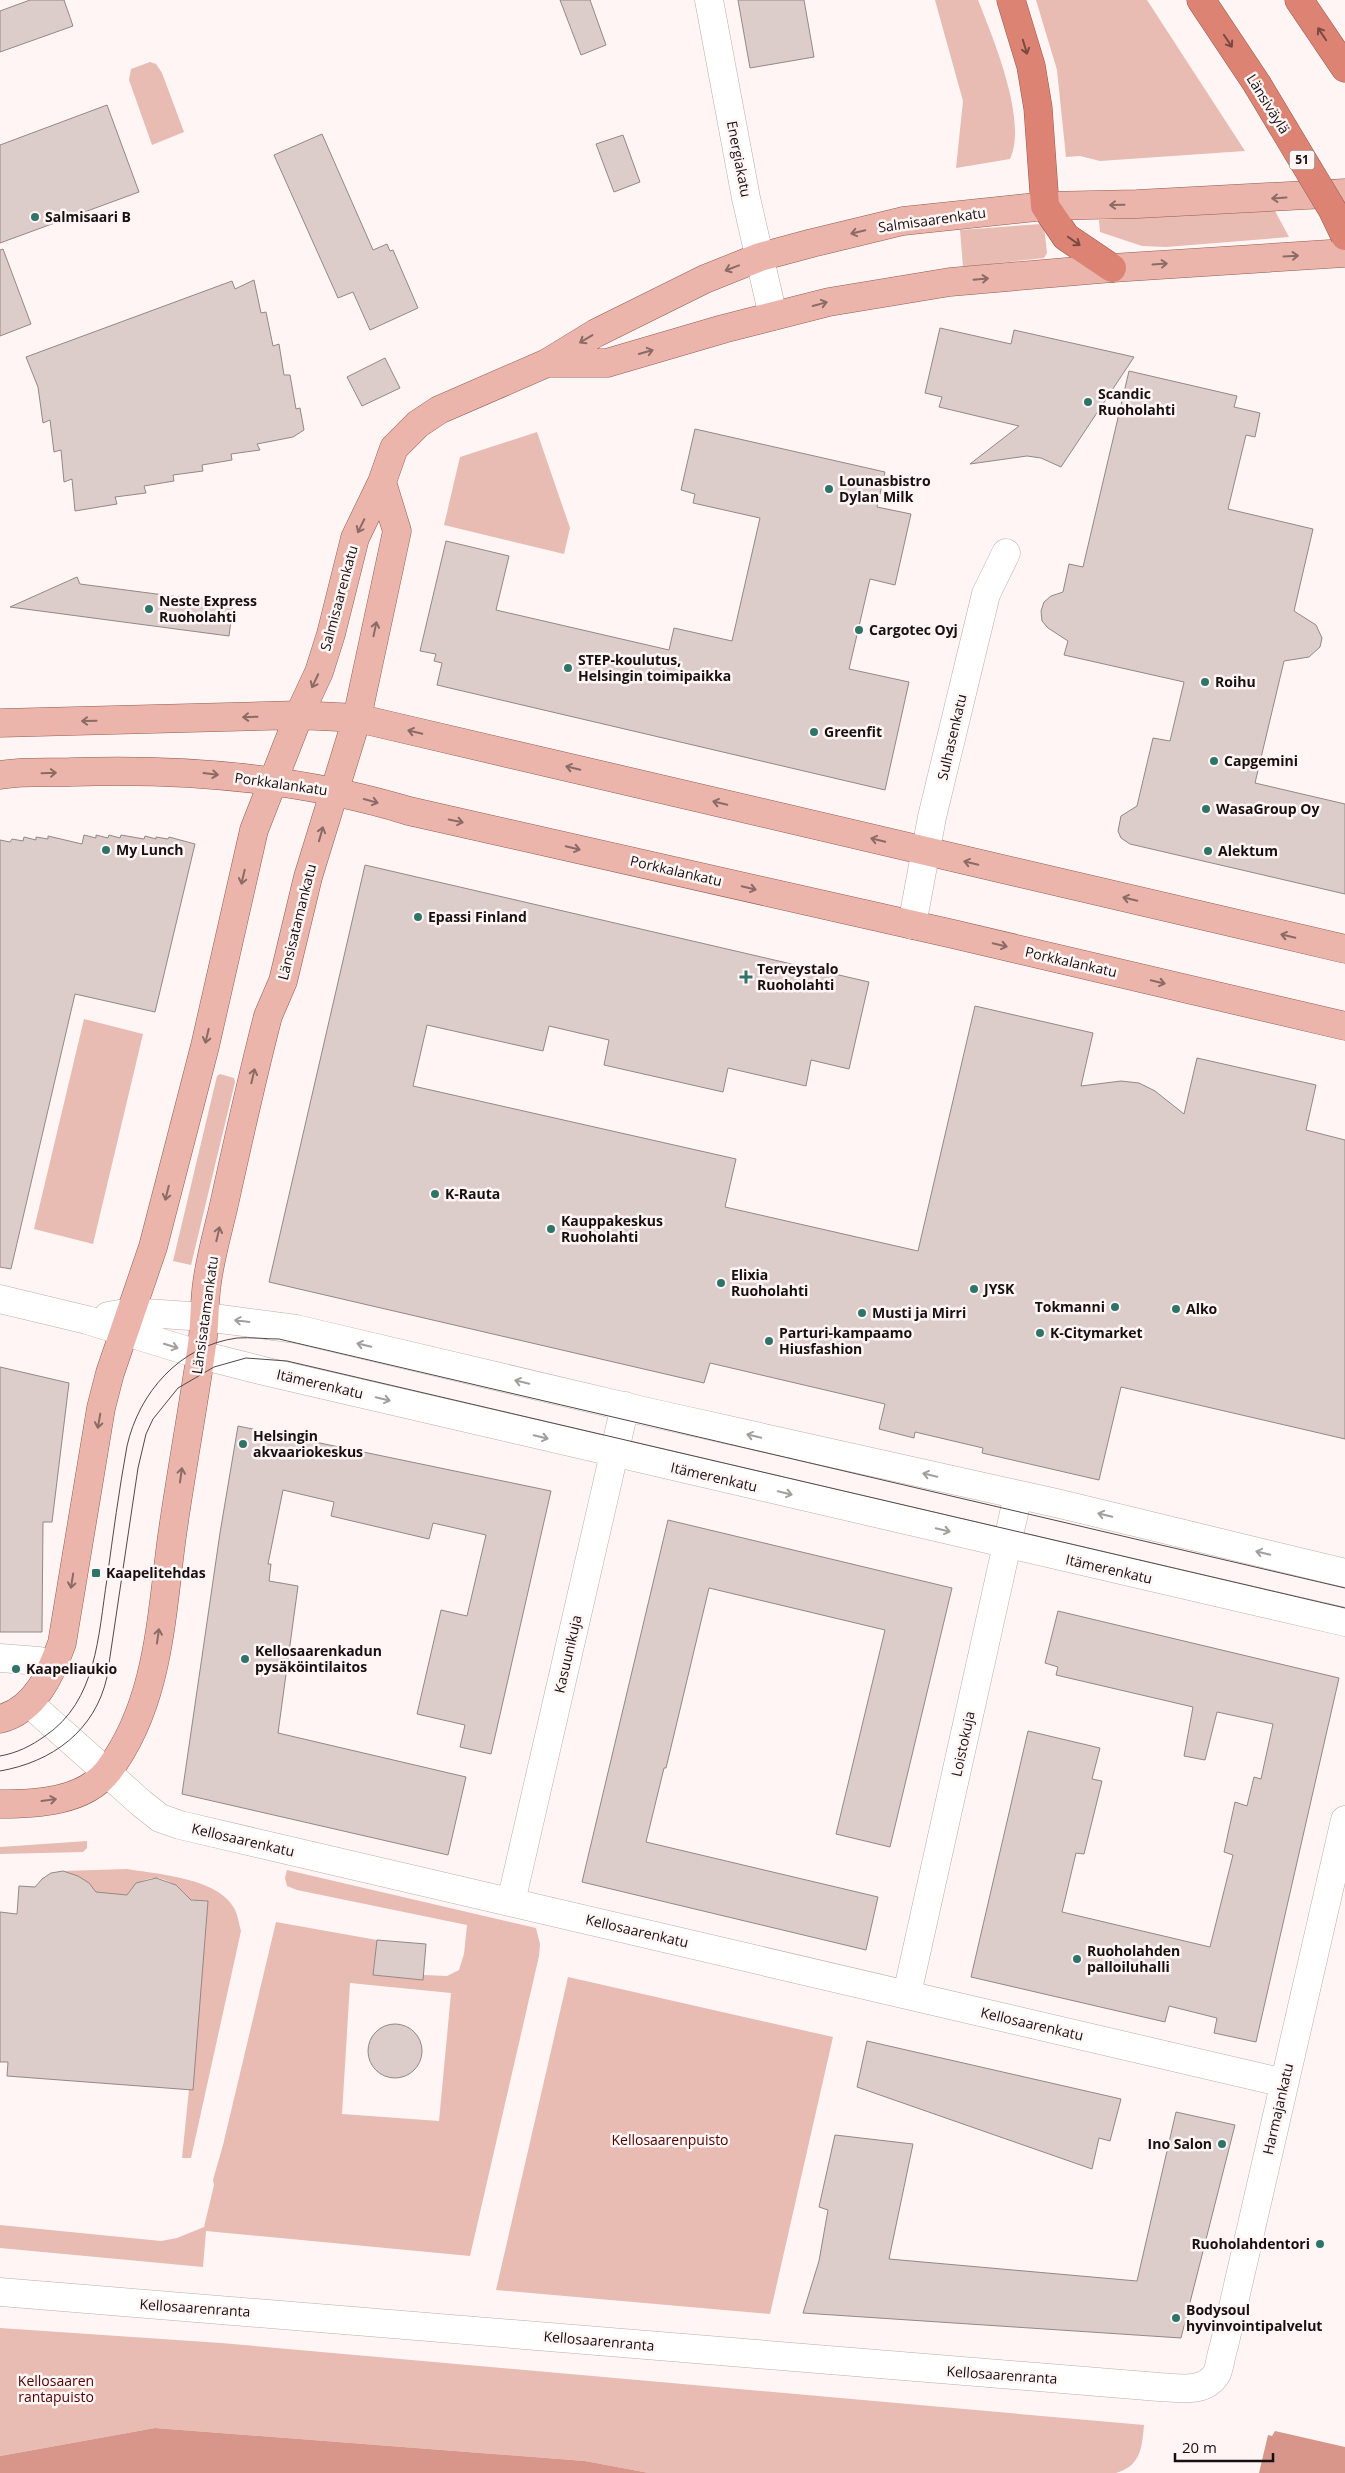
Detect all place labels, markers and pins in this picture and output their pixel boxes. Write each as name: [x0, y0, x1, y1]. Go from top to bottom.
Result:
place label: Salmisaari B: [45, 207, 131, 226]
marker: Salmisaari B: [29, 211, 41, 223]
place label: Scandic Ruoholahti: [1098, 384, 1175, 419]
marker: Scandic Ruoholahti: [1082, 396, 1094, 408]
place label: Lounasbistro Dylan Milk: [839, 471, 931, 506]
marker: Lounasbistro Dylan Milk: [823, 483, 835, 495]
place label: Neste Express Ruoholahti: [159, 591, 257, 626]
marker: Neste Express Ruoholahti: [143, 603, 155, 615]
place label: Cargotec Oyj: [869, 620, 958, 639]
marker: Cargotec Oyj: [853, 624, 865, 636]
place label: STEP-koulutus, Helsingin toimipaikka: [578, 650, 731, 685]
marker: STEP-koulutus, Helsingin toimipaikka: [562, 662, 574, 674]
place label: Roihu: [1215, 672, 1256, 691]
marker: Roihu: [1199, 676, 1211, 688]
place label: Greenfit: [824, 722, 882, 741]
marker: Greenfit: [808, 726, 820, 738]
place label: Capgemini: [1224, 751, 1298, 770]
marker: Capgemini: [1208, 755, 1220, 767]
place label: WasaGroup Oy: [1216, 799, 1319, 818]
marker: WasaGroup Oy: [1200, 803, 1212, 815]
place label: My Lunch: [116, 840, 184, 859]
place label: Alektum: [1218, 841, 1278, 860]
marker: My Lunch: [100, 844, 112, 856]
marker: Alektum: [1202, 845, 1214, 857]
place label: Epassi Finland: [428, 907, 527, 926]
marker: Epassi Finland: [412, 911, 424, 923]
place label: Terveystalo Ruoholahti: [757, 959, 839, 994]
marker: Terveystalo Ruoholahti: [739, 970, 753, 984]
place label: K-Rauta: [445, 1184, 500, 1203]
marker: K-Rauta: [429, 1188, 441, 1200]
place label: Kauppakeskus Ruoholahti: [561, 1211, 663, 1246]
marker: Kauppakeskus Ruoholahti: [545, 1223, 557, 1235]
place label: Elixia Ruoholahti: [731, 1265, 808, 1300]
marker: Elixia Ruoholahti: [715, 1277, 727, 1289]
place label: JYSK: [982, 1279, 1015, 1298]
marker: JYSK: [968, 1283, 980, 1295]
place label: Tokmanni: [1035, 1297, 1105, 1316]
place label: Alko: [1186, 1299, 1218, 1318]
marker: Tokmanni: [1109, 1301, 1121, 1313]
place label: Musti ja Mirri: [872, 1303, 966, 1322]
marker: Alko: [1170, 1303, 1182, 1315]
marker: Musti ja Mirri: [856, 1307, 868, 1319]
place label: Parturi-kampaamo Hiusfashion: [779, 1323, 912, 1358]
place label: K-Citymarket: [1050, 1323, 1143, 1342]
marker: K-Citymarket: [1034, 1327, 1046, 1339]
marker: Parturi-kampaamo Hiusfashion: [763, 1335, 775, 1347]
place label: Helsingin akvaariokeskus: [253, 1426, 363, 1461]
marker: Helsingin akvaariokeskus: [237, 1438, 249, 1450]
place label: Kaapelitehdas: [106, 1563, 206, 1582]
marker: Kaapelitehdas: [90, 1567, 102, 1579]
place label: Kellosaarenkadun pysäköintilaitos: [255, 1641, 382, 1676]
marker: Kellosaarenkadun pysäköintilaitos: [239, 1653, 251, 1665]
place label: Kaapeliaukio: [26, 1659, 117, 1678]
marker: Kaapeliaukio: [10, 1663, 22, 1675]
place label: Ruoholahden palloiluhalli: [1087, 1941, 1180, 1976]
marker: Ruoholahden palloiluhalli: [1071, 1953, 1083, 1965]
place label: Ino Salon: [1148, 2134, 1212, 2153]
marker: Ino Salon: [1216, 2138, 1228, 2150]
place label: Ruoholahdentori: [1191, 2234, 1310, 2253]
marker: Ruoholahdentori: [1314, 2238, 1326, 2250]
place label: Bodysoul hyvinvointipalvelut: [1186, 2300, 1322, 2335]
marker: Bodysoul hyvinvointipalvelut: [1170, 2312, 1182, 2324]

